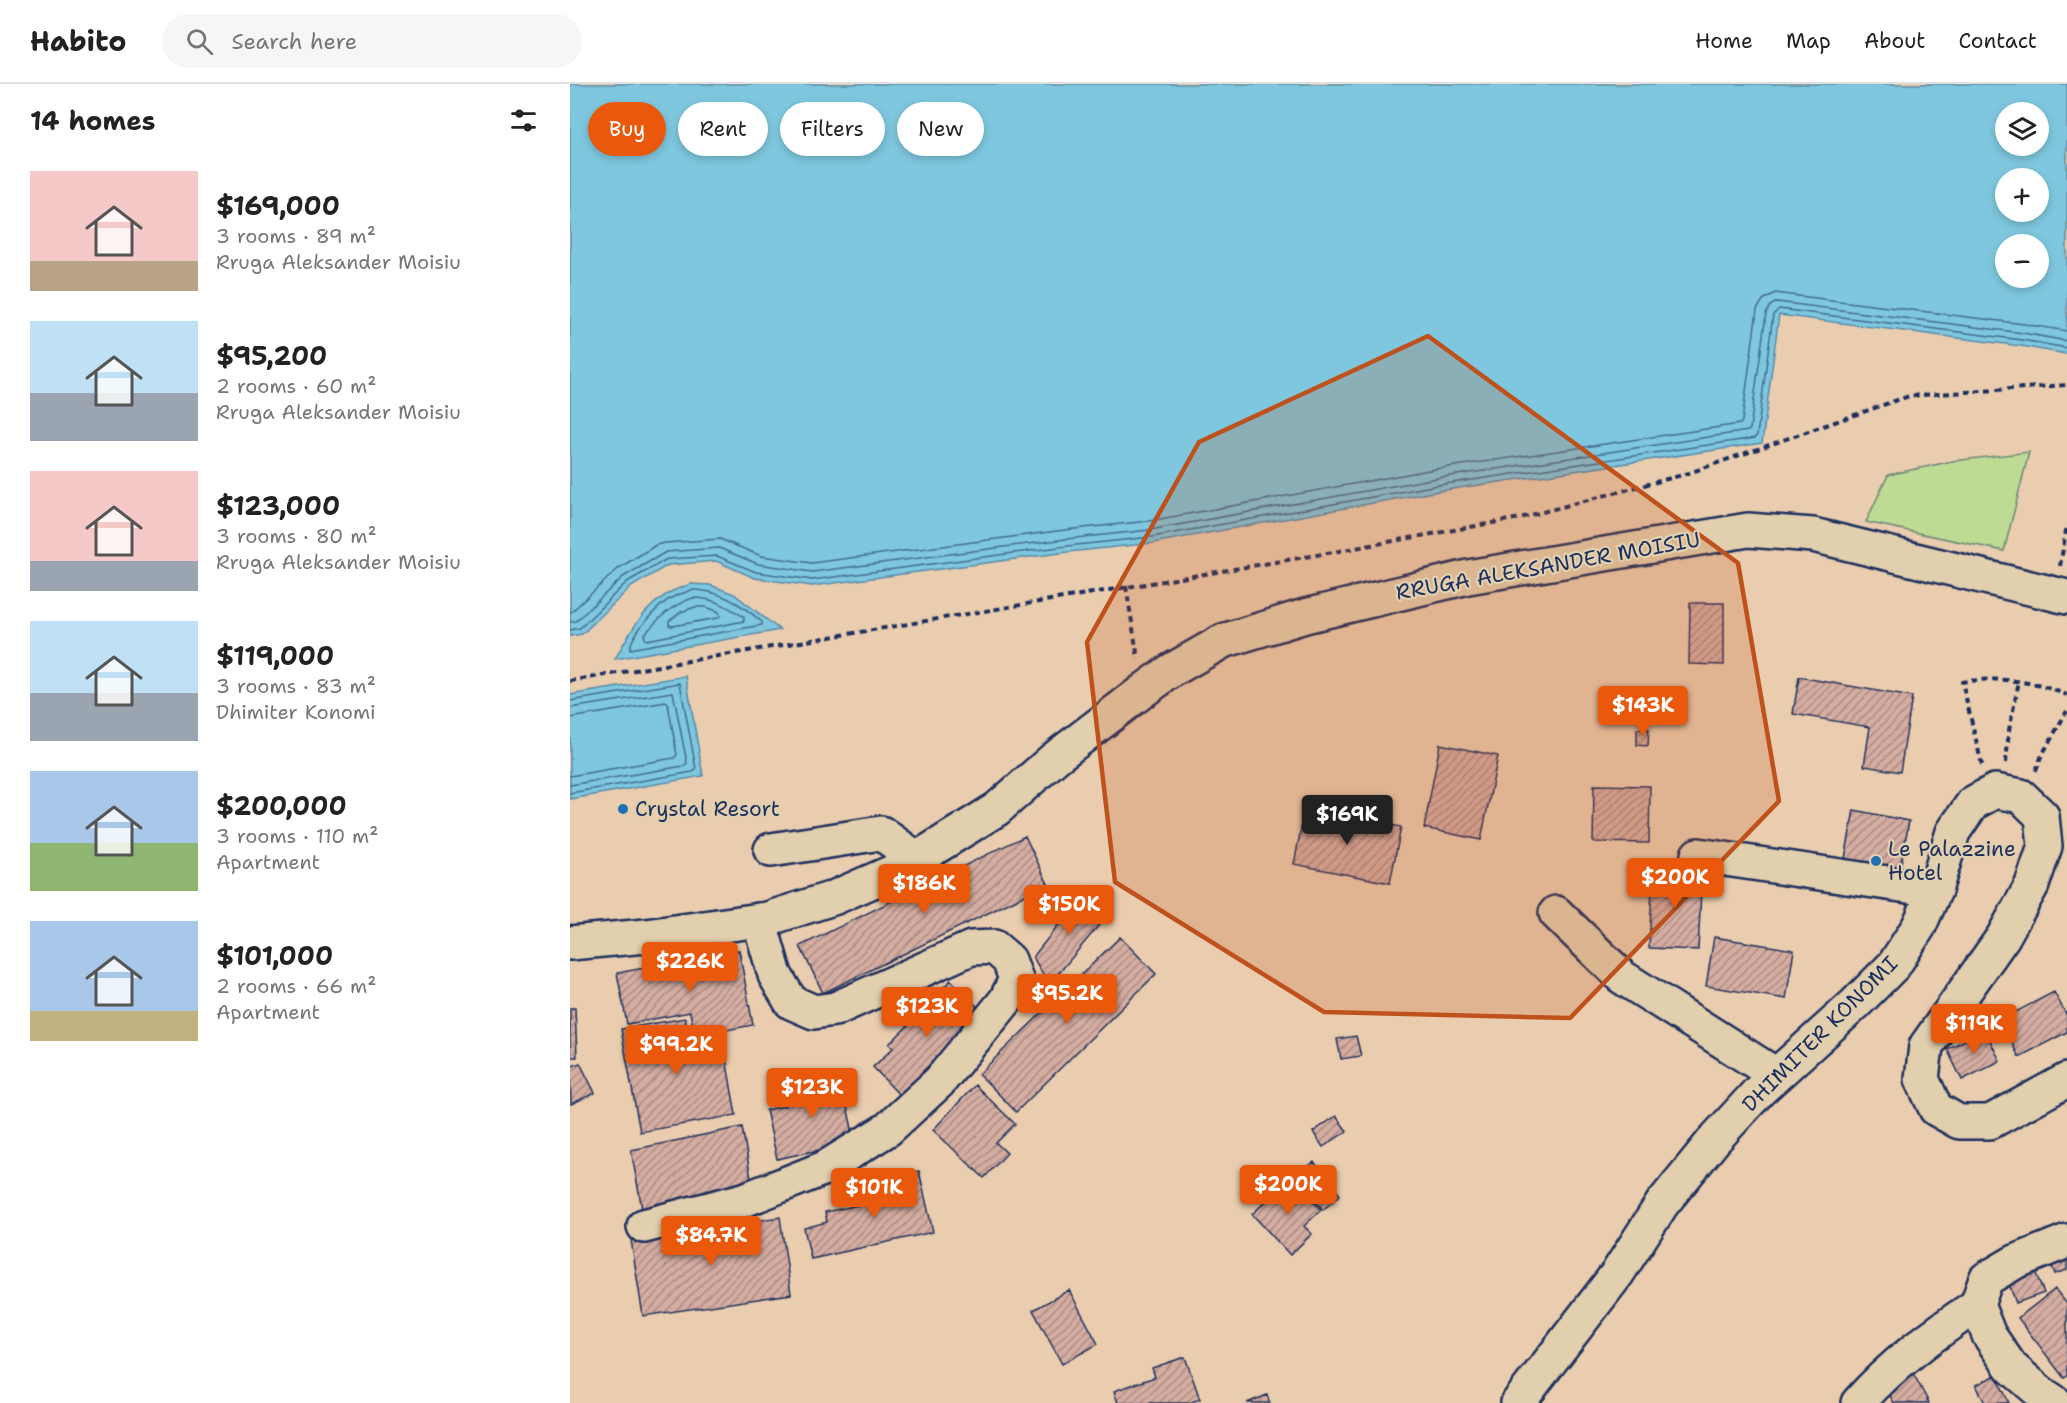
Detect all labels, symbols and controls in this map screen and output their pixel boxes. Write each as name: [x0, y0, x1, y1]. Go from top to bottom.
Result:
search box: [162, 14, 582, 68]
text: Habito: [30, 22, 126, 60]
icon: search: [183, 25, 216, 58]
text: Search here: [231, 27, 357, 56]
text: Home: [1695, 27, 1753, 55]
text: Map: [1786, 27, 1831, 55]
text: About: [1864, 27, 1925, 55]
text: Contact: [1958, 27, 2037, 55]
chip: Buy: [588, 102, 666, 156]
chip: Rent: [678, 102, 768, 156]
chip: Filters: [780, 102, 885, 156]
chip: New: [897, 102, 984, 156]
map controls: [1995, 102, 2049, 288]
button: layers: [1995, 102, 2049, 156]
text: 14 homes: [30, 103, 156, 138]
icon: filters: [507, 104, 540, 137]
button: +: [1995, 168, 2049, 222]
text: $169,000: [216, 188, 340, 223]
icon: home: [78, 195, 150, 267]
text: 3 rooms · 89 m²: [216, 223, 376, 249]
button: −: [1995, 234, 2049, 288]
text: Rruga Aleksander Moisiu: [216, 249, 461, 275]
text: $95,200: [216, 338, 327, 373]
icon: home: [78, 345, 150, 417]
text: 2 rooms · 60 m²: [216, 373, 376, 399]
text: Rruga Aleksander Moisiu: [216, 399, 461, 425]
text: $123,000: [216, 488, 340, 523]
icon: home: [78, 495, 150, 567]
text: 3 rooms · 80 m²: [216, 523, 377, 549]
street label: RRUGA ALEKSANDER MOISIU: [1394, 525, 1702, 607]
text: Rruga Aleksander Moisiu: [216, 549, 461, 575]
text: $119,000: [216, 638, 334, 673]
icon: home: [78, 645, 150, 717]
text: 3 rooms · 83 m²: [216, 673, 376, 699]
pin: $143K: [1601, 686, 1685, 737]
text: $143K: [1612, 692, 1674, 718]
text: Dhimiter Konomi: [216, 699, 376, 725]
text: $200,000: [216, 788, 347, 823]
icon: home: [78, 795, 150, 867]
place label: Crystal Resort: [635, 795, 780, 823]
pin: $169K: [1305, 795, 1389, 846]
text: $169K: [1316, 801, 1378, 827]
marker: Crystal Resort: [616, 802, 630, 816]
text: 3 rooms · 110 m²: [216, 823, 379, 849]
place label: Le Palazzine Hotel: [1888, 835, 2016, 887]
text: Apartment: [216, 849, 320, 875]
marker: Le Palazzine Hotel: [1869, 854, 1883, 868]
pin: $200K: [1633, 858, 1717, 909]
pin: $186K: [882, 864, 966, 915]
text: $200K: [1641, 864, 1709, 890]
text: $186K: [892, 870, 956, 896]
pin: $150K: [1027, 885, 1111, 936]
text: $150K: [1038, 891, 1100, 917]
text: $101,000: [216, 938, 333, 973]
pin: $226K: [648, 942, 732, 993]
icon: home: [78, 945, 150, 1017]
text: $226K: [656, 948, 724, 974]
street label: DHIMITER KONOMI: [1736, 950, 1904, 1118]
text: 2 rooms · 66 m²: [216, 973, 377, 999]
pin: $95.2K: [1018, 974, 1116, 1025]
text: $95.2K: [1031, 980, 1103, 1006]
pin: $123K: [885, 987, 969, 1038]
text: $123K: [896, 993, 958, 1019]
text: Apartment: [216, 999, 320, 1025]
pin: $119K: [1932, 1004, 2016, 1055]
text: $119K: [1945, 1010, 2003, 1036]
pin: $99.2K: [627, 1025, 725, 1076]
text: $99.2K: [639, 1031, 713, 1057]
pin: $123K: [770, 1068, 854, 1119]
text: $123K: [781, 1074, 843, 1100]
pin: $200K: [1246, 1165, 1330, 1216]
pin: $101K: [832, 1168, 916, 1219]
text: $200K: [1254, 1171, 1322, 1197]
text: $101K: [845, 1174, 903, 1200]
pin: $84.7K: [662, 1216, 760, 1267]
text: $84.7K: [675, 1222, 747, 1248]

